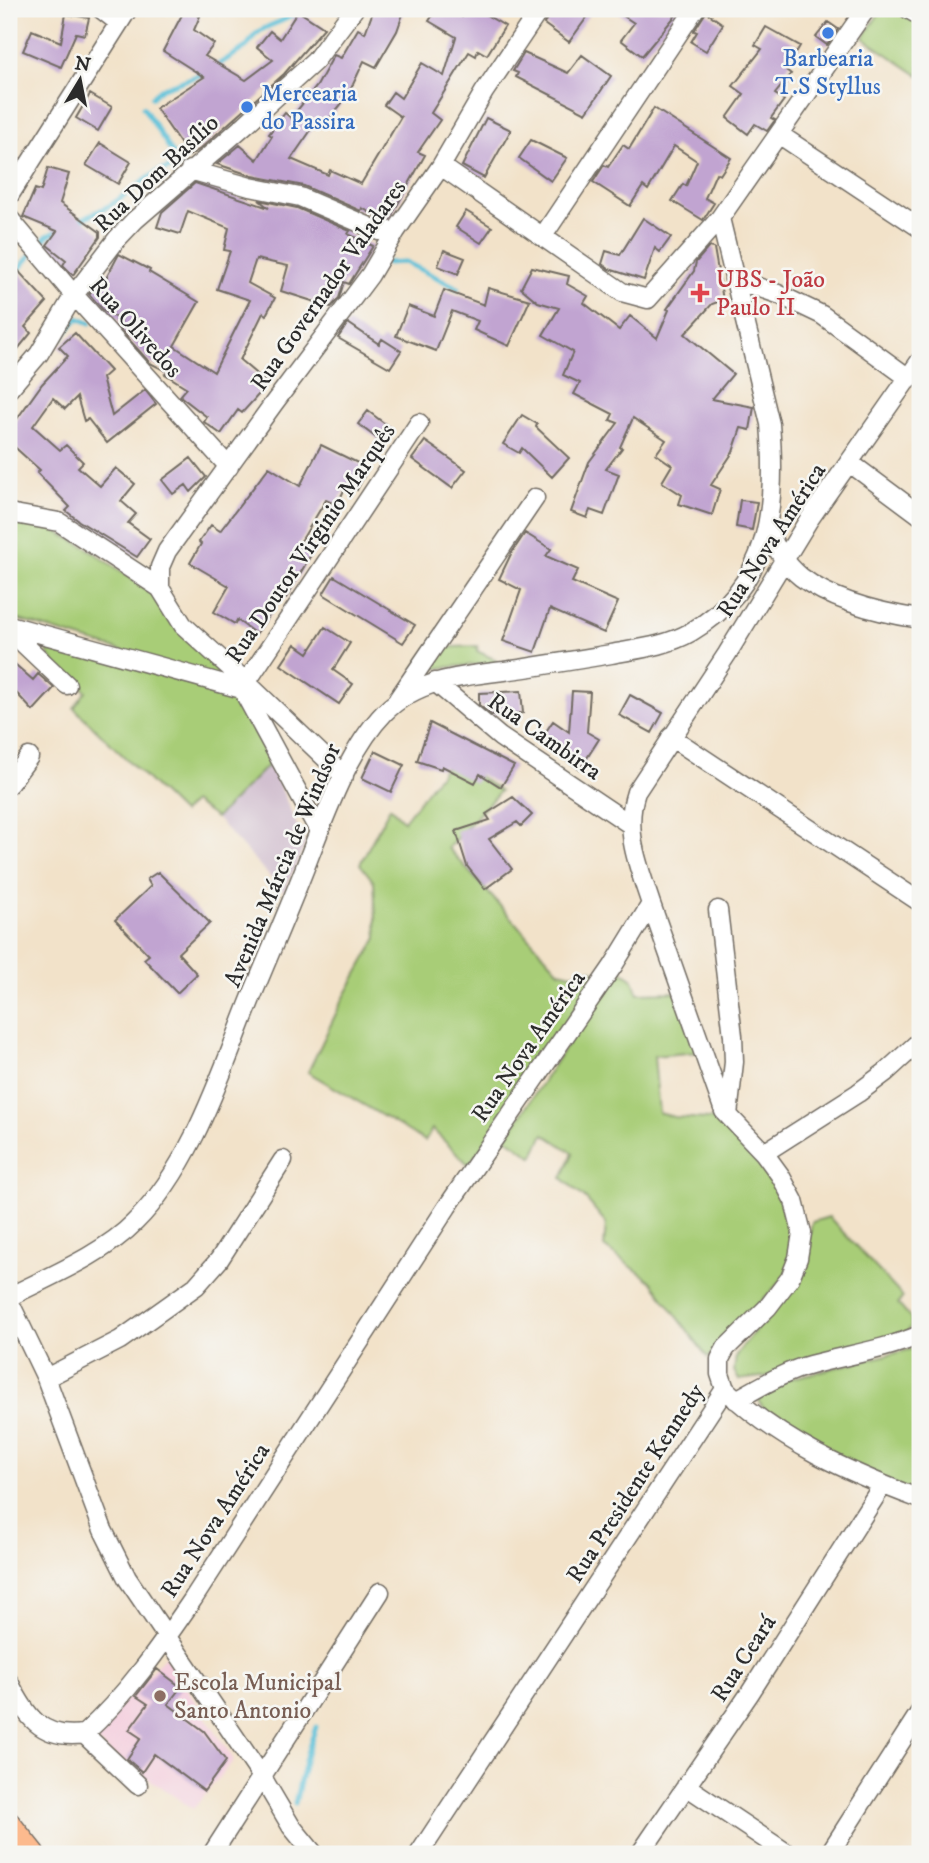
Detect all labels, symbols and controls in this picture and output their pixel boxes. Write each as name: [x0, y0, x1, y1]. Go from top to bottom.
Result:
marker: Barbearia T.S Styllus: [820, 25, 836, 41]
place label: Barbearia T.S Styllus: [775, 44, 881, 102]
north arrow: [46, 46, 116, 116]
text: N: [73, 52, 93, 77]
place label: Mercearia do Passira: [261, 79, 358, 137]
marker: Mercearia do Passira: [239, 99, 255, 115]
street label: Rua Dom Basílio: [88, 108, 226, 239]
street label: Rua Governador Valadares: [244, 174, 413, 397]
place label: UBS - João Paulo II: [716, 265, 825, 323]
street label: Rua Olivedos: [82, 271, 188, 384]
marker: UBS - João Paulo II: [690, 283, 710, 303]
street label: Rua Doutor Virginio Marquês: [219, 418, 402, 669]
street label: Rua Nova América: [711, 457, 833, 624]
street label: Rua Cambirra: [482, 687, 608, 788]
street label: Avenida Márcia de Windsor: [218, 739, 348, 992]
street label: Rua Nova América: [465, 964, 593, 1128]
street label: Rua Presidente Kennedy: [560, 1378, 712, 1589]
street label: Rua Nova América: [155, 1437, 277, 1604]
street label: Rua Ceará: [705, 1609, 784, 1708]
place label: Escola Municipal Santo Antonio: [174, 1668, 342, 1726]
marker: Escola Municipal Santo Antonio: [152, 1688, 168, 1704]

